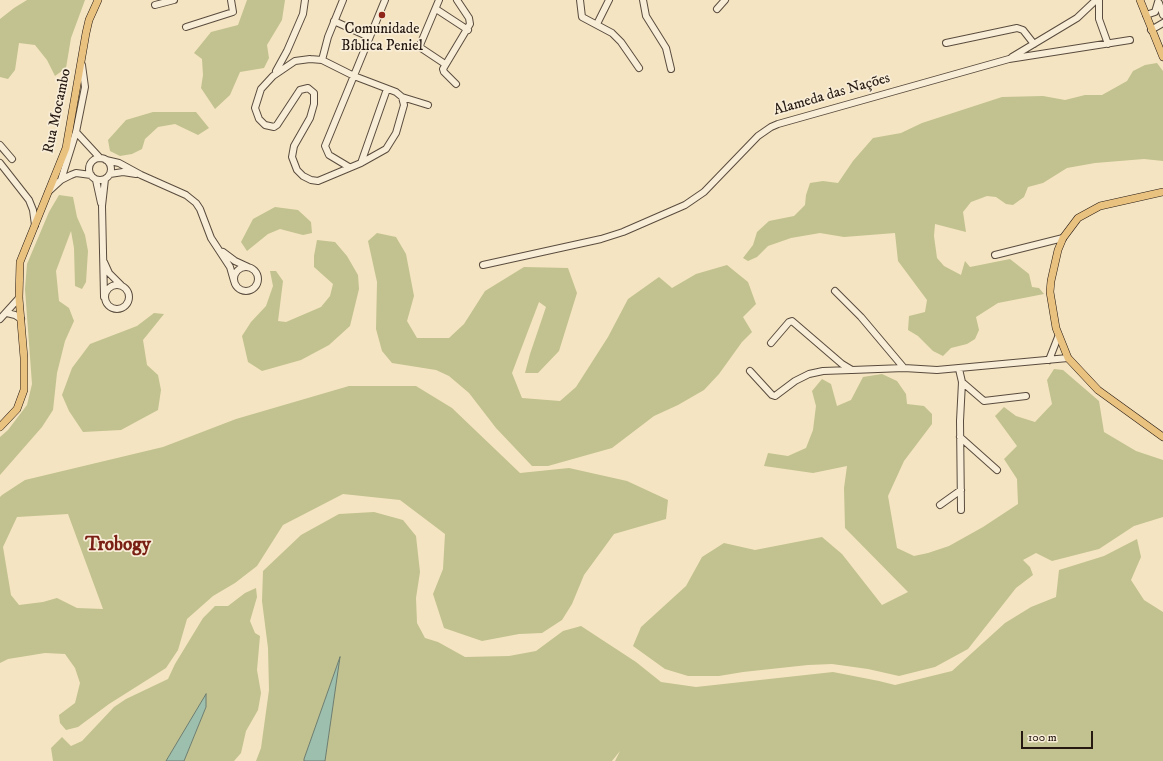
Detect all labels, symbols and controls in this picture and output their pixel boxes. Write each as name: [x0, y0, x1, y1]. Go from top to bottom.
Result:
marker: Comunidade Bíblica Peniel: [377, 10, 387, 20]
place label: Comunidade Bíblica Peniel: [341, 21, 423, 56]
street label: Rua Mocambo: [40, 67, 76, 155]
street label: Alameda das Nações: [772, 70, 892, 120]
district label: Trobogy: [85, 535, 151, 557]
scale bar: [1023, 723, 1095, 749]
text: 100 m: [1028, 730, 1057, 745]

